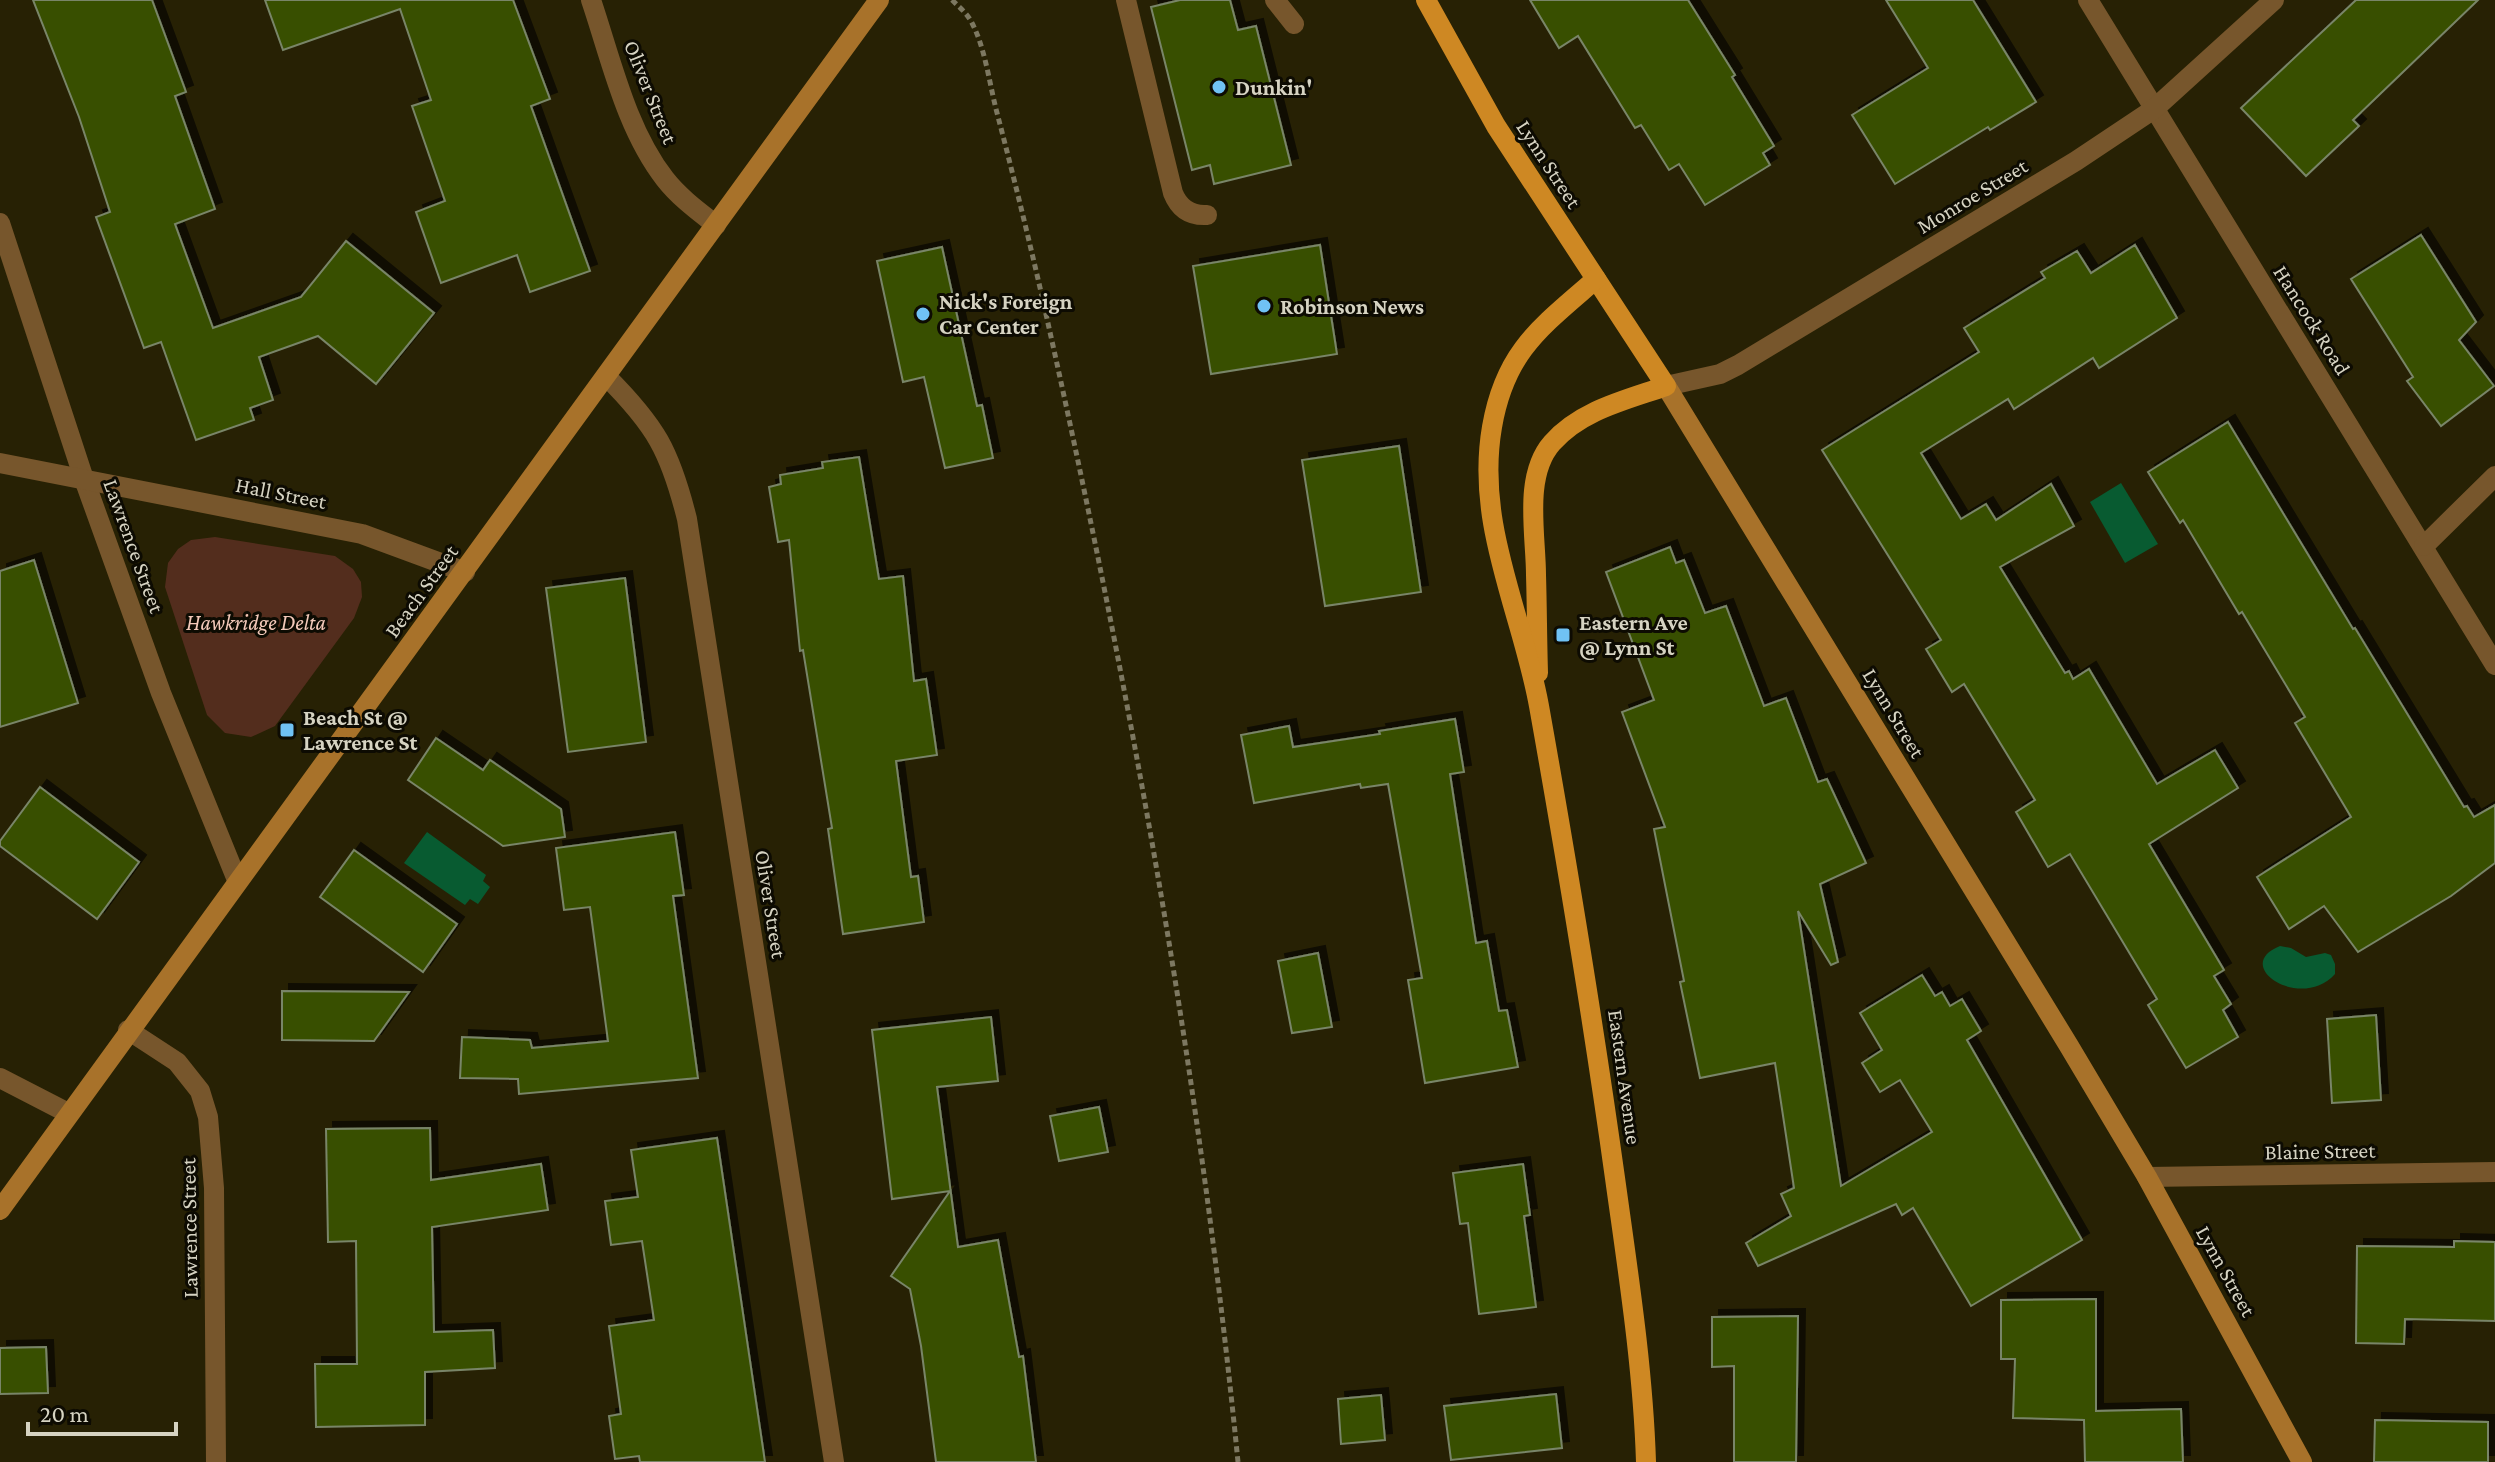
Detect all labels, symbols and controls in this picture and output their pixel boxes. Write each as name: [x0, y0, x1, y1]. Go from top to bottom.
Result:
street label: Oliver Street: [619, 37, 683, 148]
place label: Dunkin': [1235, 75, 1312, 100]
marker: Dunkin': [1210, 78, 1228, 96]
street label: Lynn Street: [1511, 115, 1587, 213]
street label: Monroe Street: [1912, 153, 2032, 239]
street label: Hancock Road: [2268, 261, 2356, 380]
place label: Nick's Foreign Car Center: [939, 289, 1073, 339]
place label: Robinson News: [1280, 294, 1424, 319]
marker: Robinson News: [1255, 297, 1273, 315]
marker: Nick's Foreign Car Center: [914, 305, 932, 323]
street label: Hall Street: [234, 472, 329, 514]
street label: Lawrence Street: [98, 476, 170, 617]
street label: Beach Street: [379, 539, 463, 642]
park label: Hawkridge Delta: [186, 610, 326, 635]
place label: Eastern Ave @ Lynn St: [1579, 610, 1688, 660]
marker: Eastern Ave @ Lynn St: [1554, 626, 1572, 644]
street label: Lynn Street: [1858, 664, 1931, 763]
place label: Beach St @ Lawrence St: [303, 705, 418, 755]
marker: Beach St @ Lawrence St: [278, 721, 296, 739]
street label: Oliver Street: [750, 848, 792, 961]
street label: Eastern Avenue: [1603, 1008, 1647, 1146]
street label: Blaine Street: [2264, 1138, 2376, 1164]
street label: Lawrence Street: [175, 1157, 203, 1298]
street label: Lynn Street: [2191, 1221, 2262, 1321]
scale bar: [28, 1386, 176, 1436]
text: 20 m: [40, 1400, 89, 1427]

